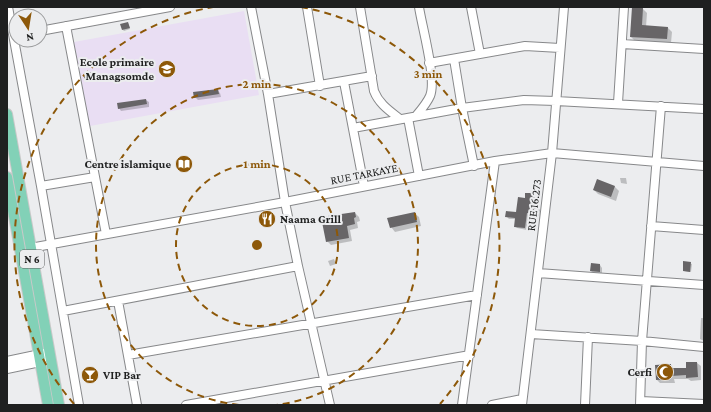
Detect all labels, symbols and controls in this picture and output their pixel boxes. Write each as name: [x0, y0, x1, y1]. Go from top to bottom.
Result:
north arrow: [8, 8, 48, 48]
text: N: [25, 31, 35, 45]
place label: Ecole primaire Managsomde: [80, 55, 154, 83]
school or university icon: Ecole primaire Managsomde: [157, 59, 177, 79]
text: 3 min: [414, 67, 442, 81]
text: 2 min: [243, 77, 272, 91]
library icon: Centre islamique: [174, 154, 194, 174]
place label: Centre islamique: [84, 157, 171, 171]
text: 1 min: [243, 157, 271, 171]
street label: RUE TARKAYE: [329, 161, 399, 187]
street label: RUE 16.273: [524, 178, 544, 232]
restaurant icon: Naama Grill: [257, 209, 277, 229]
place label: Naama Grill: [280, 212, 342, 226]
centre of rings: [250, 238, 264, 252]
road number: N 6: [20, 250, 44, 268]
mosque icon: Cerfi: [655, 362, 675, 382]
bar icon: VIP Bar: [80, 365, 100, 385]
place label: Cerfi: [627, 365, 652, 379]
place label: VIP Bar: [102, 368, 141, 382]

